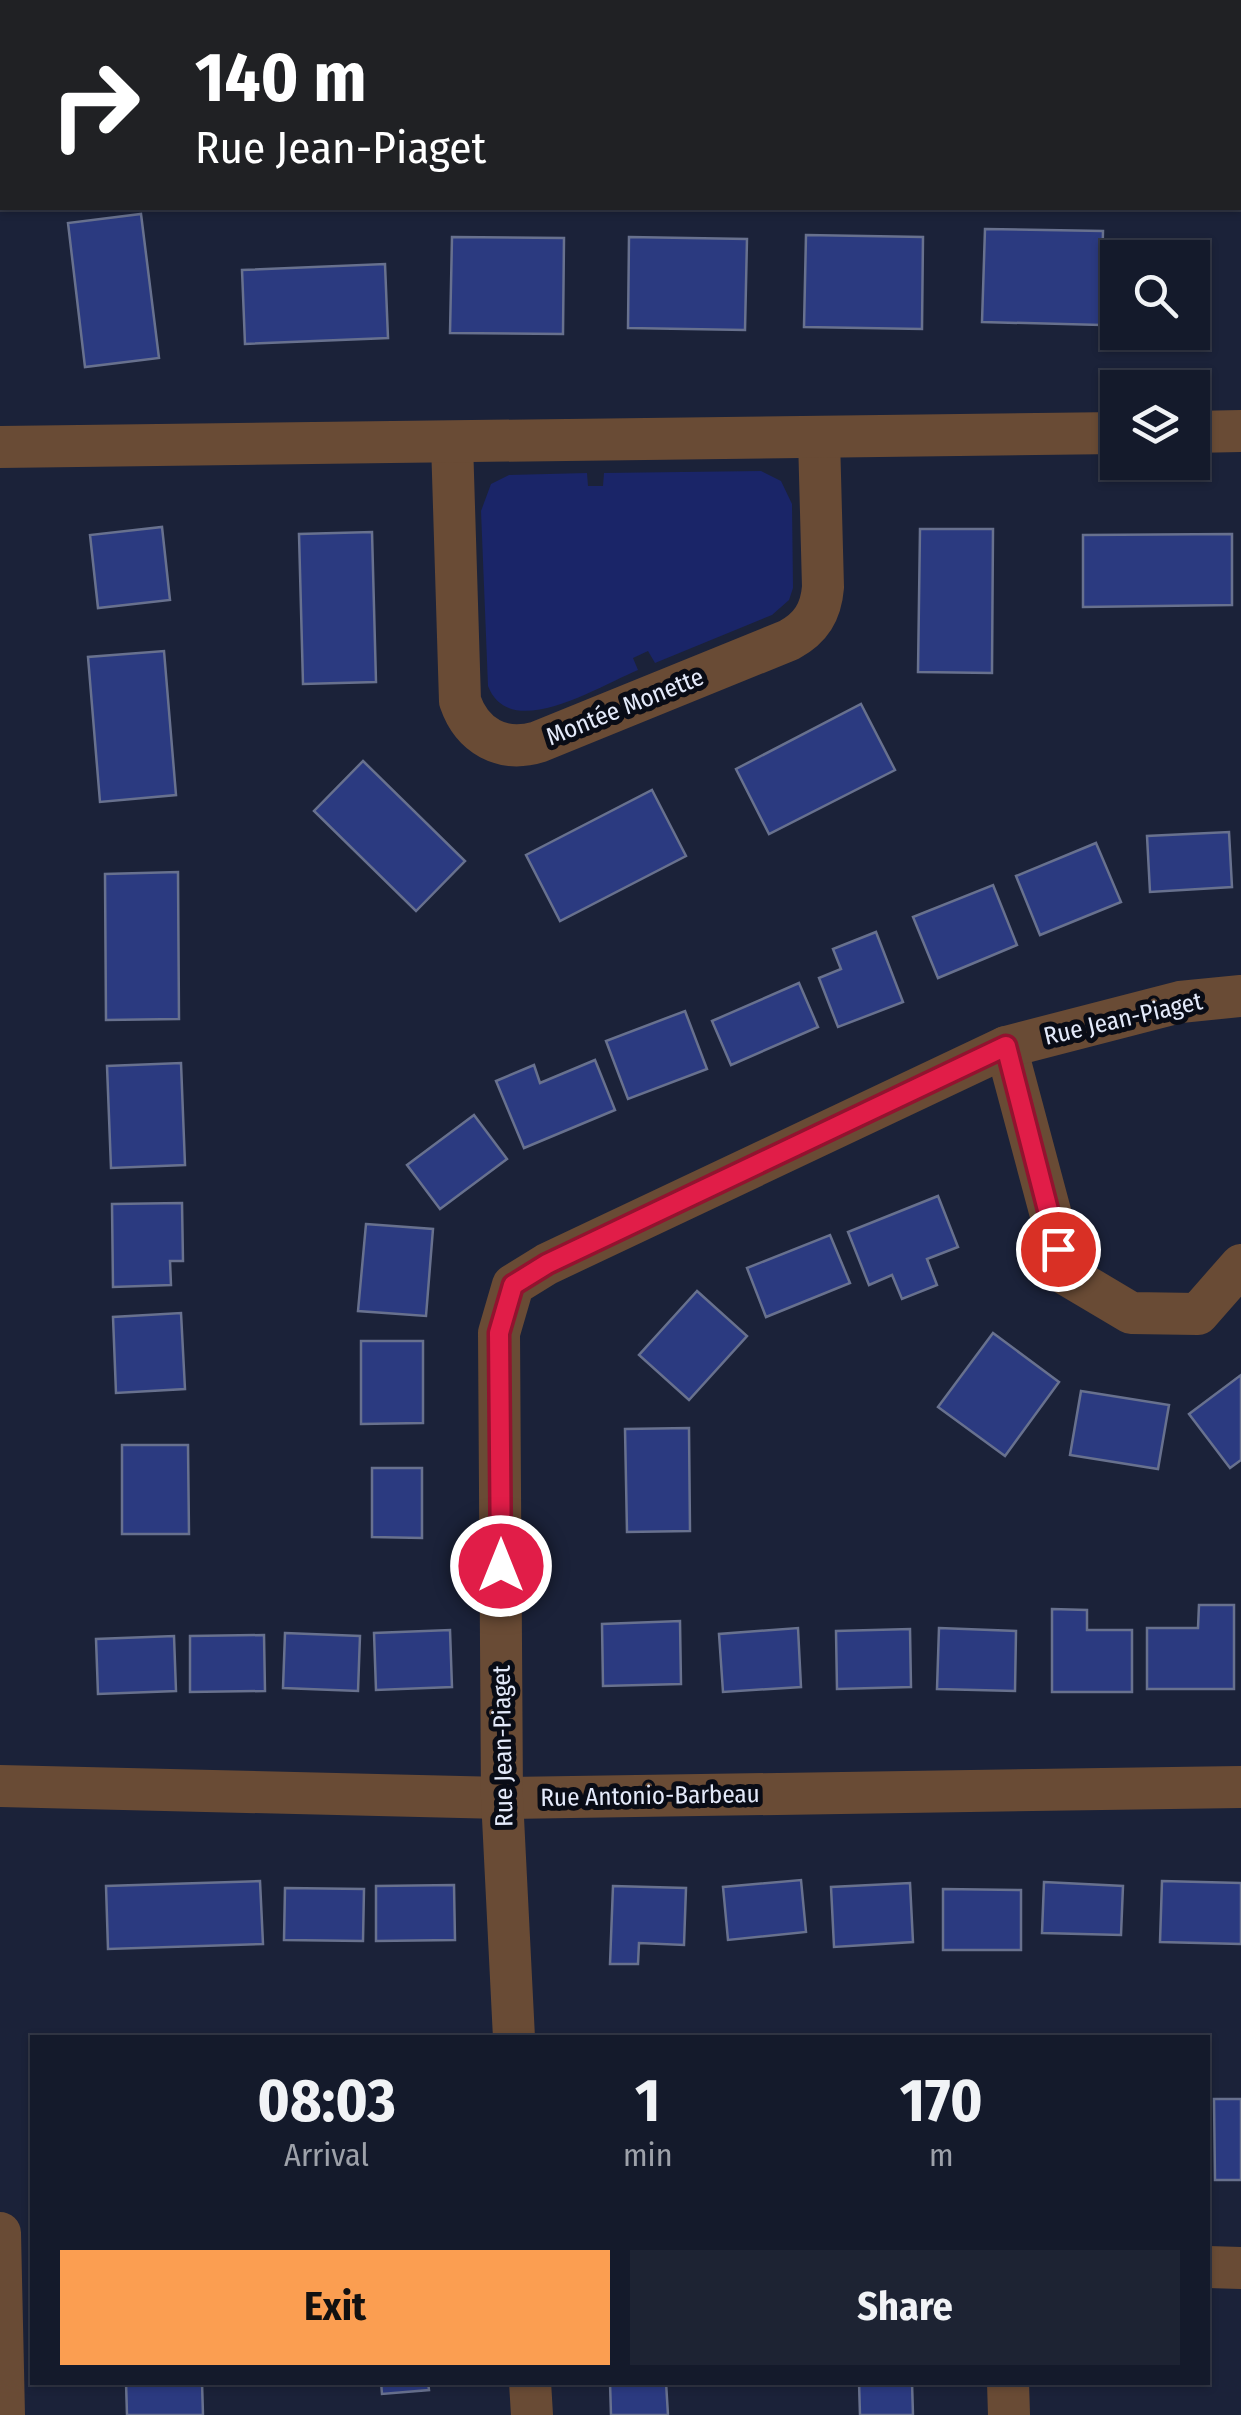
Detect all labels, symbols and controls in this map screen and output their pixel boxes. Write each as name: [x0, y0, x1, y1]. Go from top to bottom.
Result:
text: 140 m: [195, 36, 367, 120]
icon: right: [30, 40, 160, 170]
text: Rue Jean-Piaget: [195, 121, 486, 175]
map controls: [1100, 240, 1210, 480]
button: search: [1100, 240, 1210, 350]
button: layers: [1100, 370, 1210, 480]
street label: Montée Monette: [542, 662, 708, 752]
street label: Rue Jean-Piaget: [1041, 986, 1206, 1052]
pin: [1016, 1207, 1101, 1292]
icon: arrive: [1031, 1222, 1086, 1277]
position arrow: [449, 1514, 553, 1618]
street label: Rue Jean-Piaget: [487, 1664, 519, 1827]
street label: Rue Antonio-Barbeau: [540, 1779, 760, 1813]
text: 08:03: [257, 2065, 396, 2137]
text: 1: [635, 2065, 660, 2137]
text: 170: [900, 2065, 983, 2137]
text: Arrival: [284, 2136, 369, 2174]
text: min: [623, 2136, 673, 2174]
text: m: [929, 2136, 954, 2174]
button: Exit: [60, 2250, 610, 2365]
button: Share: [630, 2250, 1180, 2365]

